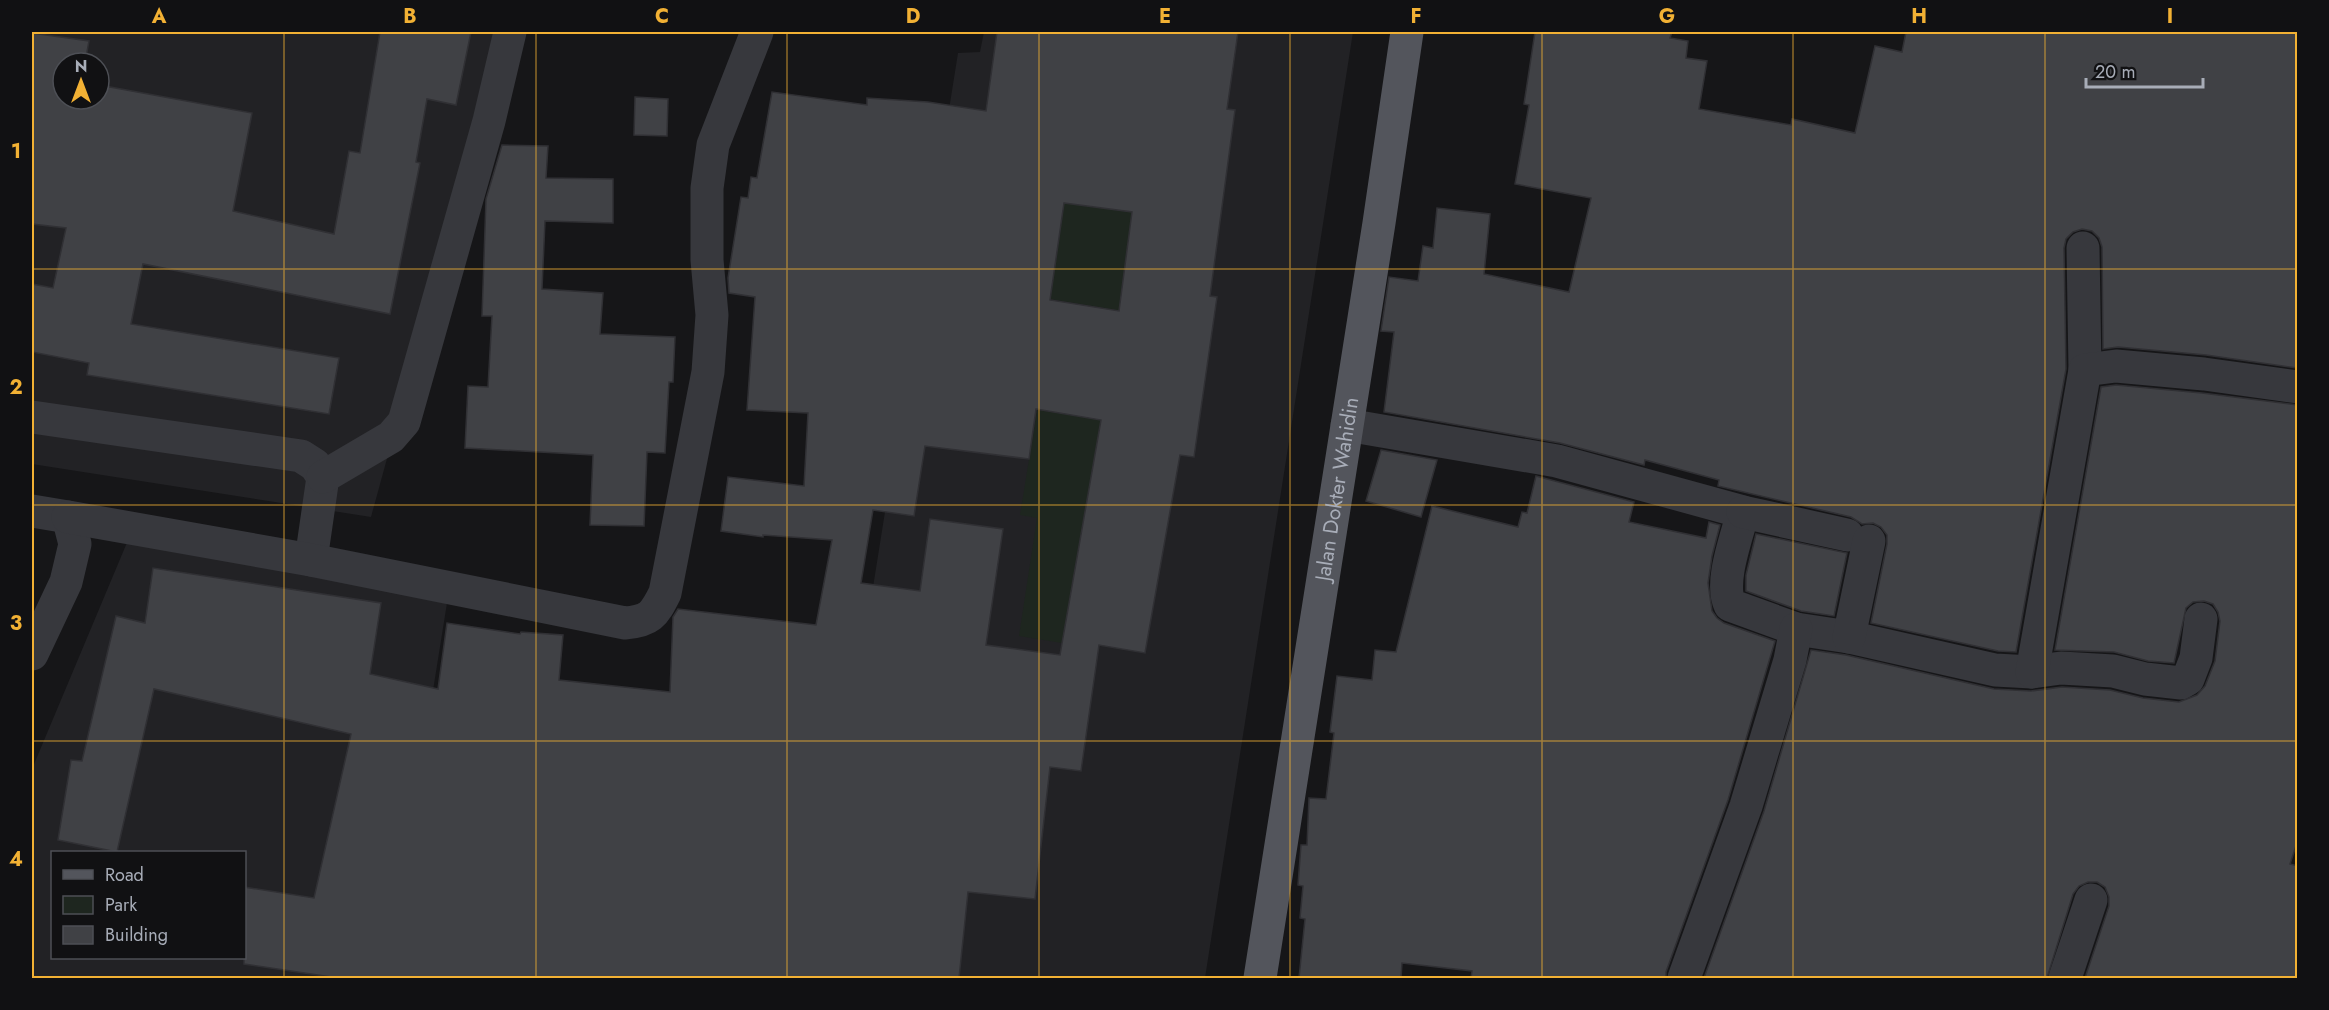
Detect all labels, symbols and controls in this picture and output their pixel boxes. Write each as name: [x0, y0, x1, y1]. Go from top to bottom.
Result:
text: A: [151, 2, 167, 31]
text: B: [403, 2, 417, 31]
text: C: [655, 2, 669, 31]
text: D: [906, 2, 920, 31]
text: E: [1159, 2, 1171, 31]
text: F: [1410, 2, 1422, 31]
text: G: [1659, 2, 1675, 31]
text: H: [1911, 2, 1927, 31]
text: I: [2167, 2, 2173, 31]
north arrow: [51, 51, 111, 111]
scale bar: [2086, 51, 2203, 89]
text: N: [75, 55, 87, 78]
text: 20 m: [2095, 59, 2135, 85]
text: 1: [11, 137, 21, 166]
text: 2: [9, 373, 23, 402]
street label: Jalan Dokter Wahidin: [1307, 395, 1366, 586]
text: 3: [10, 609, 22, 638]
text: 4: [9, 845, 23, 874]
legend: [51, 851, 246, 959]
text: Road: [105, 862, 144, 888]
text: Park: [105, 892, 137, 918]
text: Building: [105, 922, 168, 948]

